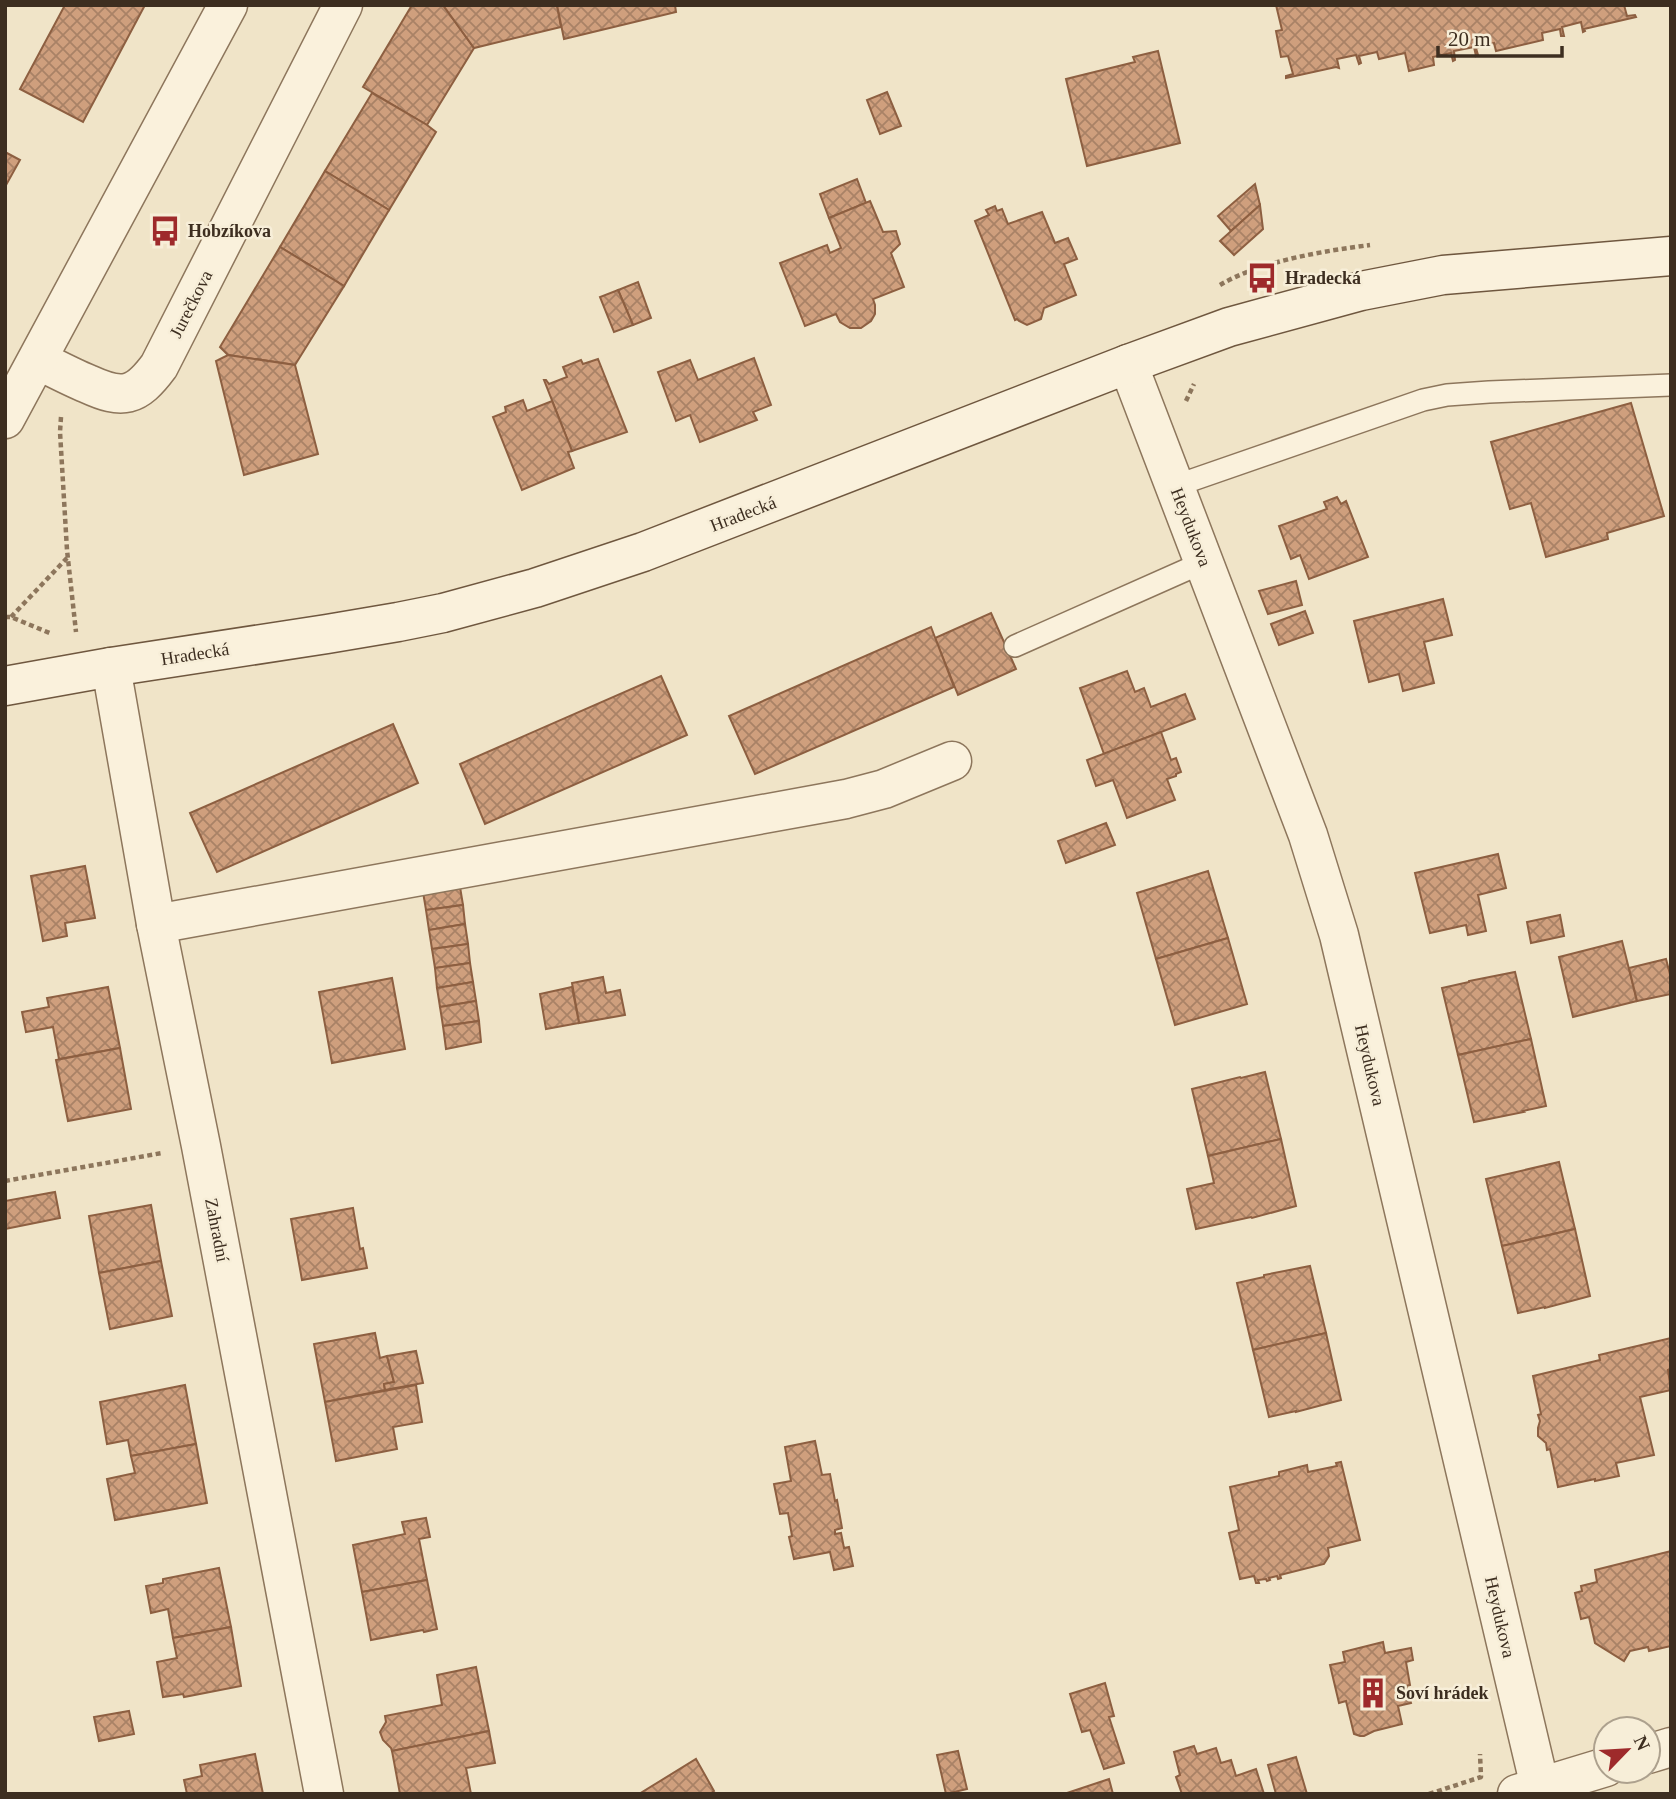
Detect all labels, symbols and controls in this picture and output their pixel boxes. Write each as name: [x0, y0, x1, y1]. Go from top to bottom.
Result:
scale bar: [1438, 14, 1562, 58]
text: 20 m: [1448, 27, 1491, 51]
bus stop icon: Hobzíkova: [148, 214, 182, 248]
place label: Hobzíkova: [188, 221, 271, 241]
bus stop icon: Hradecká: [1245, 261, 1279, 295]
street label: Jurečkova: [166, 267, 216, 341]
place label: Hradecká: [1285, 268, 1361, 288]
street label: Heydukova: [1167, 485, 1215, 569]
street label: Hradecká: [707, 492, 779, 536]
street label: Hradecká: [159, 639, 231, 669]
street label: Heydukova: [1351, 1022, 1389, 1108]
street label: Zahradní: [201, 1196, 233, 1264]
street label: Heydukova: [1481, 1574, 1519, 1660]
building icon: Soví hrádek: [1356, 1676, 1390, 1710]
place label: Soví hrádek: [1396, 1683, 1489, 1703]
north arrow: [1592, 1715, 1662, 1785]
text: N: [1630, 1732, 1654, 1754]

